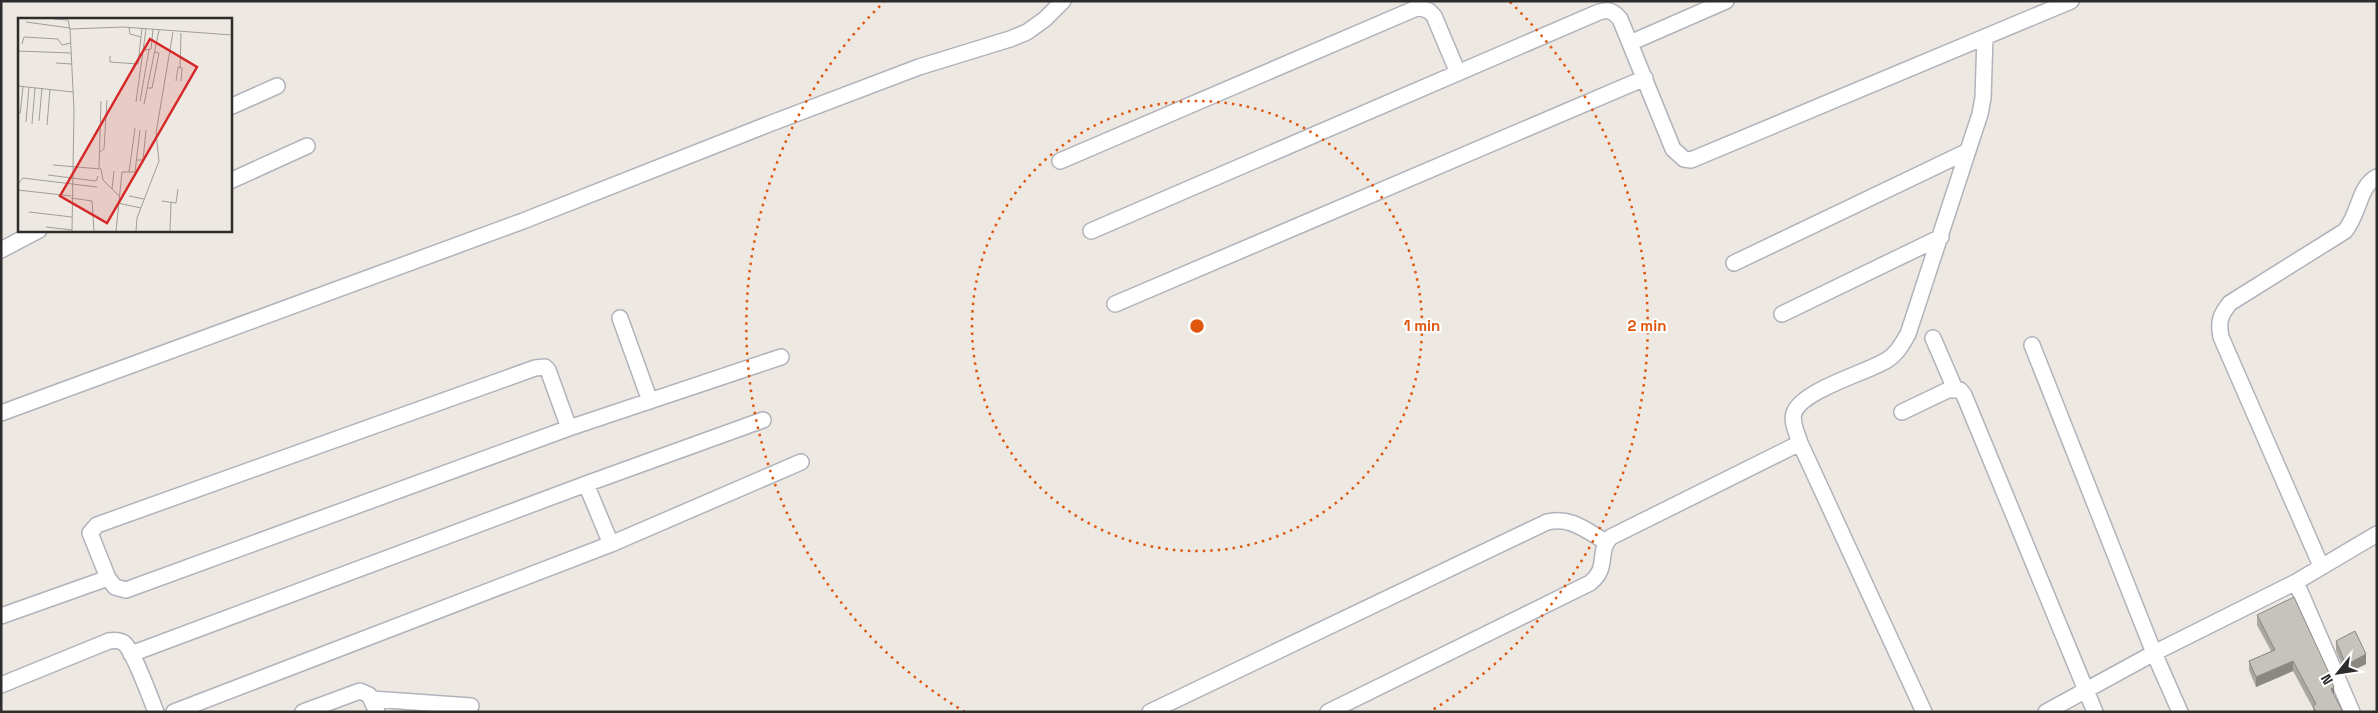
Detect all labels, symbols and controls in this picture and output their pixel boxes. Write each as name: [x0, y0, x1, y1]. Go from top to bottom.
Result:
inset map: [18, 18, 231, 231]
text: 1 min: [1404, 316, 1440, 335]
text: 2 min: [1628, 316, 1666, 335]
centre of rings: [1188, 317, 1206, 335]
north arrow: [2313, 648, 2363, 698]
text: N: [2317, 671, 2337, 688]

